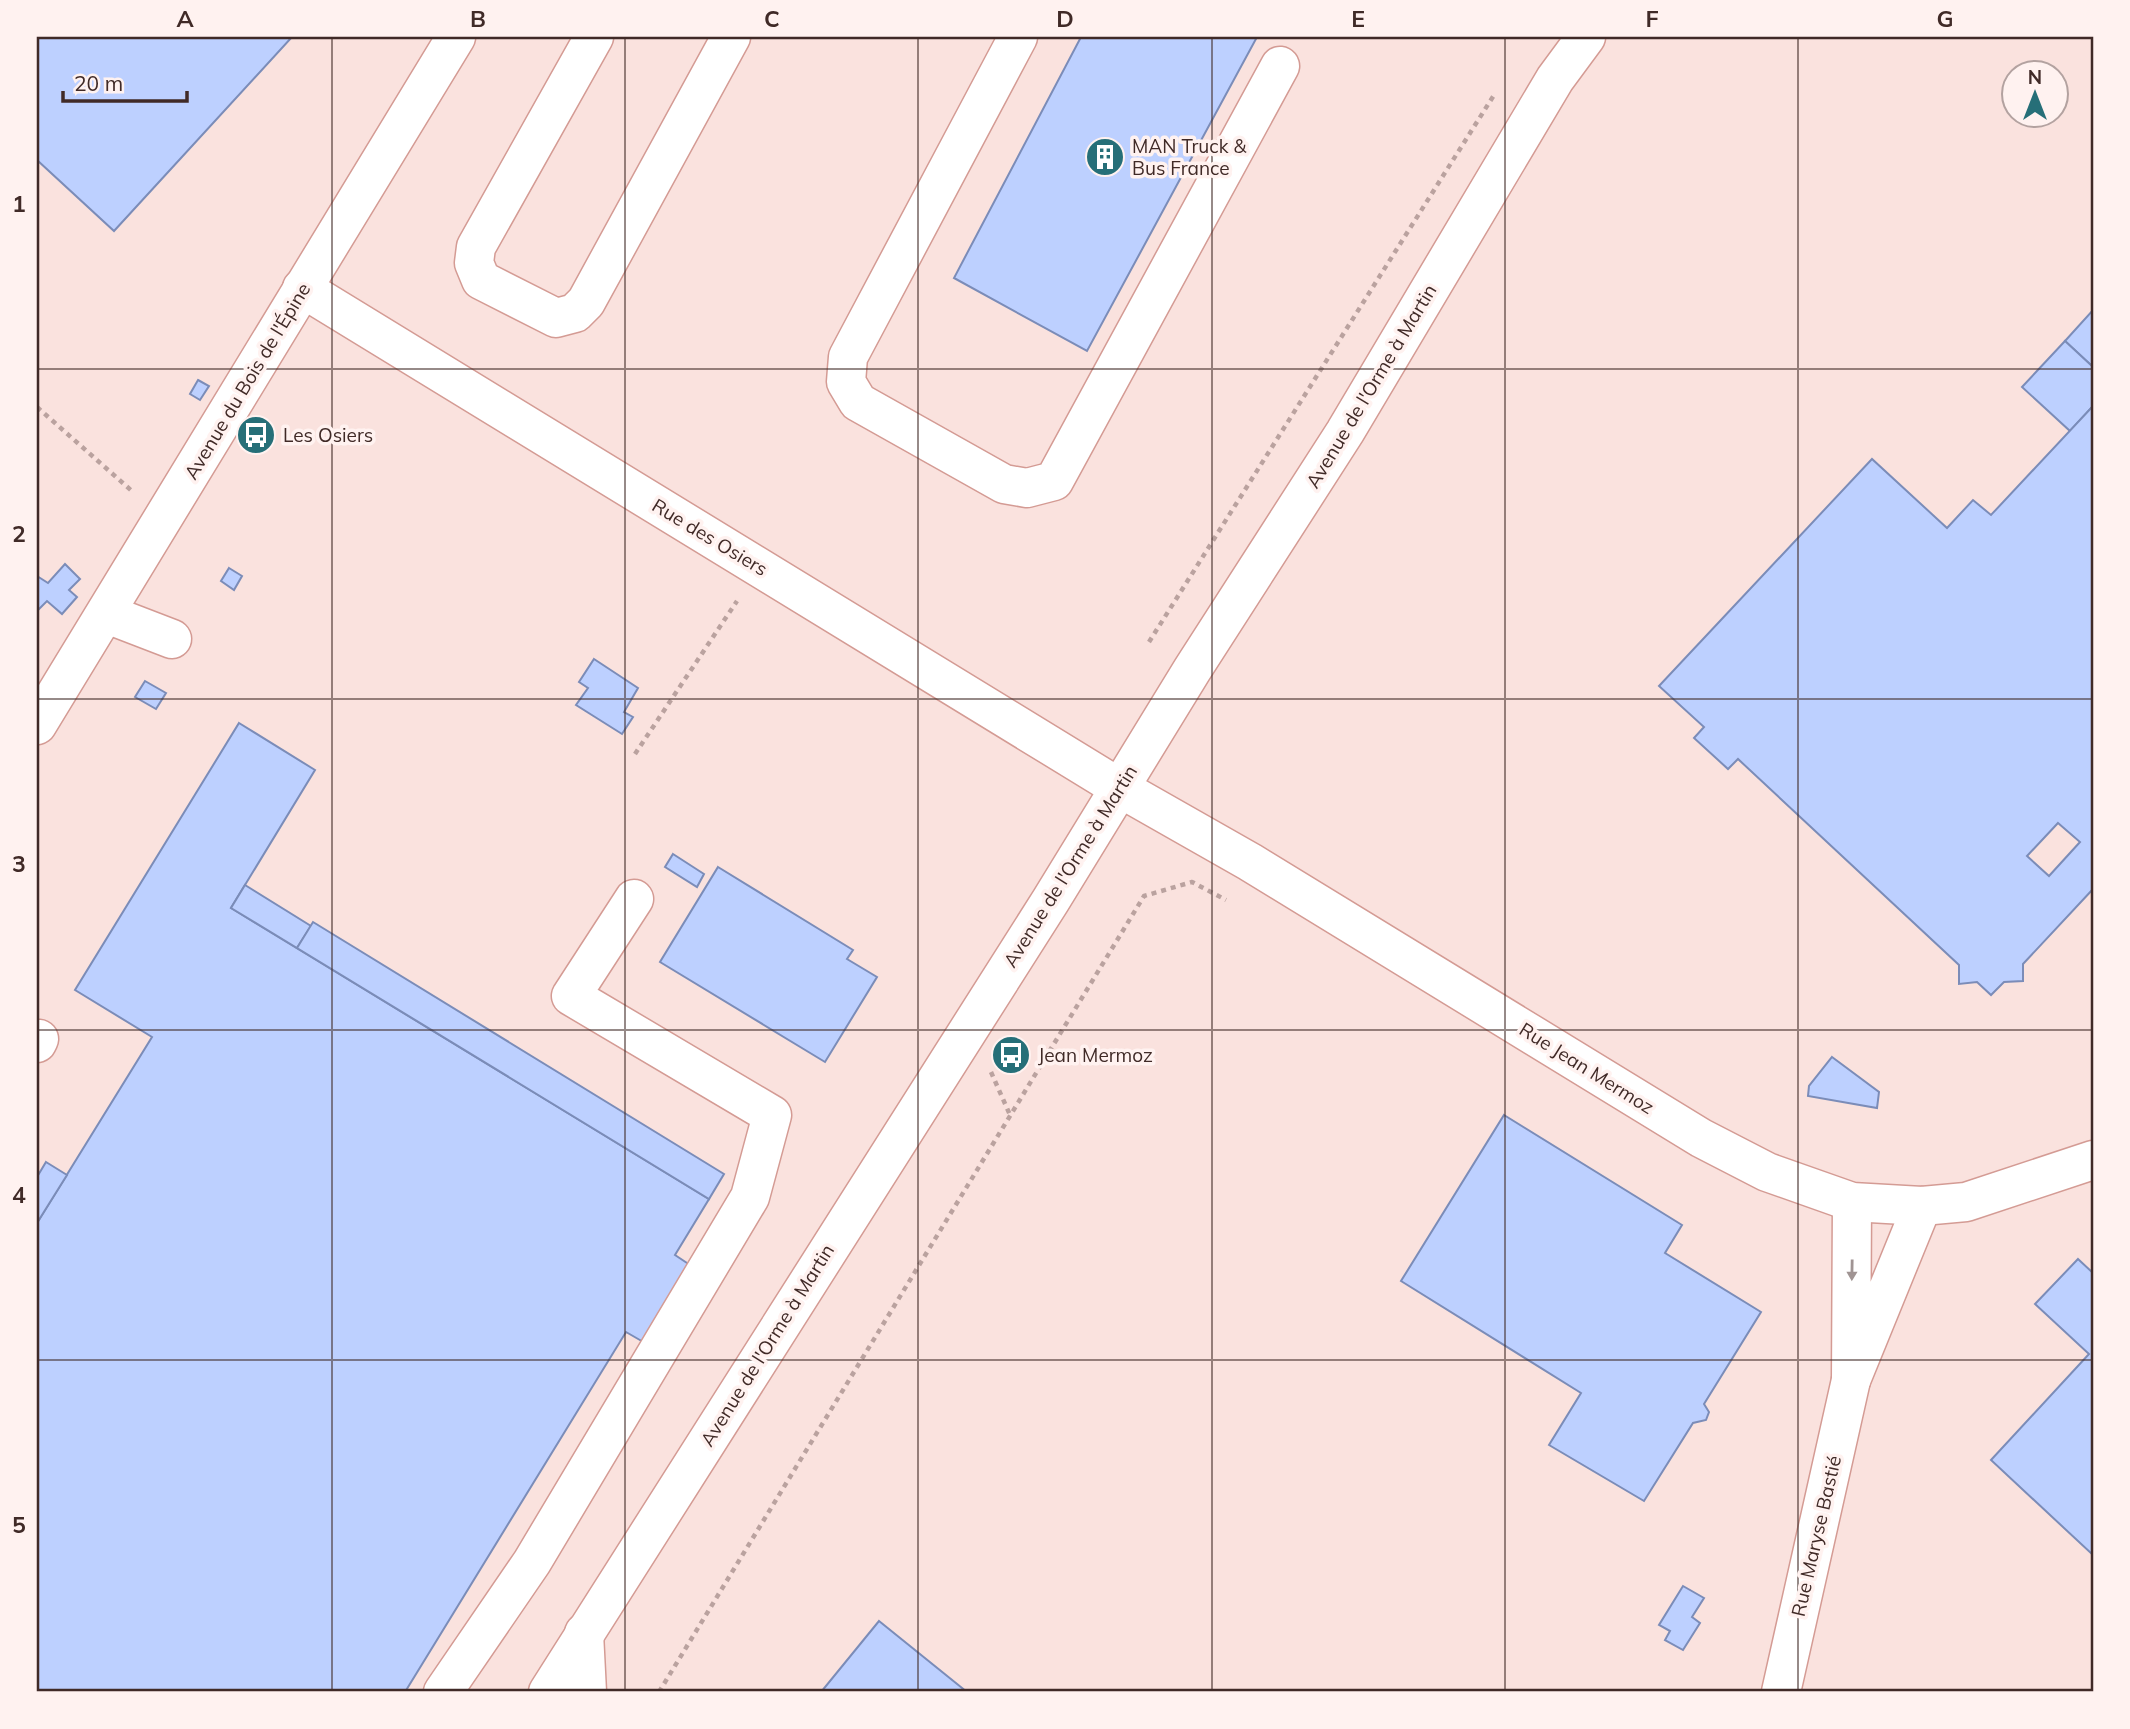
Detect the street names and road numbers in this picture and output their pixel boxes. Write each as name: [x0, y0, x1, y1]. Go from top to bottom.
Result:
street label: Avenue du Bois de l'Épine: [179, 278, 315, 484]
street label: Avenue de l'Orme à Martin: [1300, 280, 1442, 492]
street label: Rue des Osiers: [648, 493, 772, 581]
street label: Avenue de l'Orme à Martin: [998, 760, 1142, 972]
street label: Rue Jean Mermoz: [1515, 1017, 1659, 1119]
street label: Avenue de l'Orme à Martin: [695, 1239, 839, 1451]
street label: Rue Maryse Bastié: [1786, 1453, 1846, 1619]

